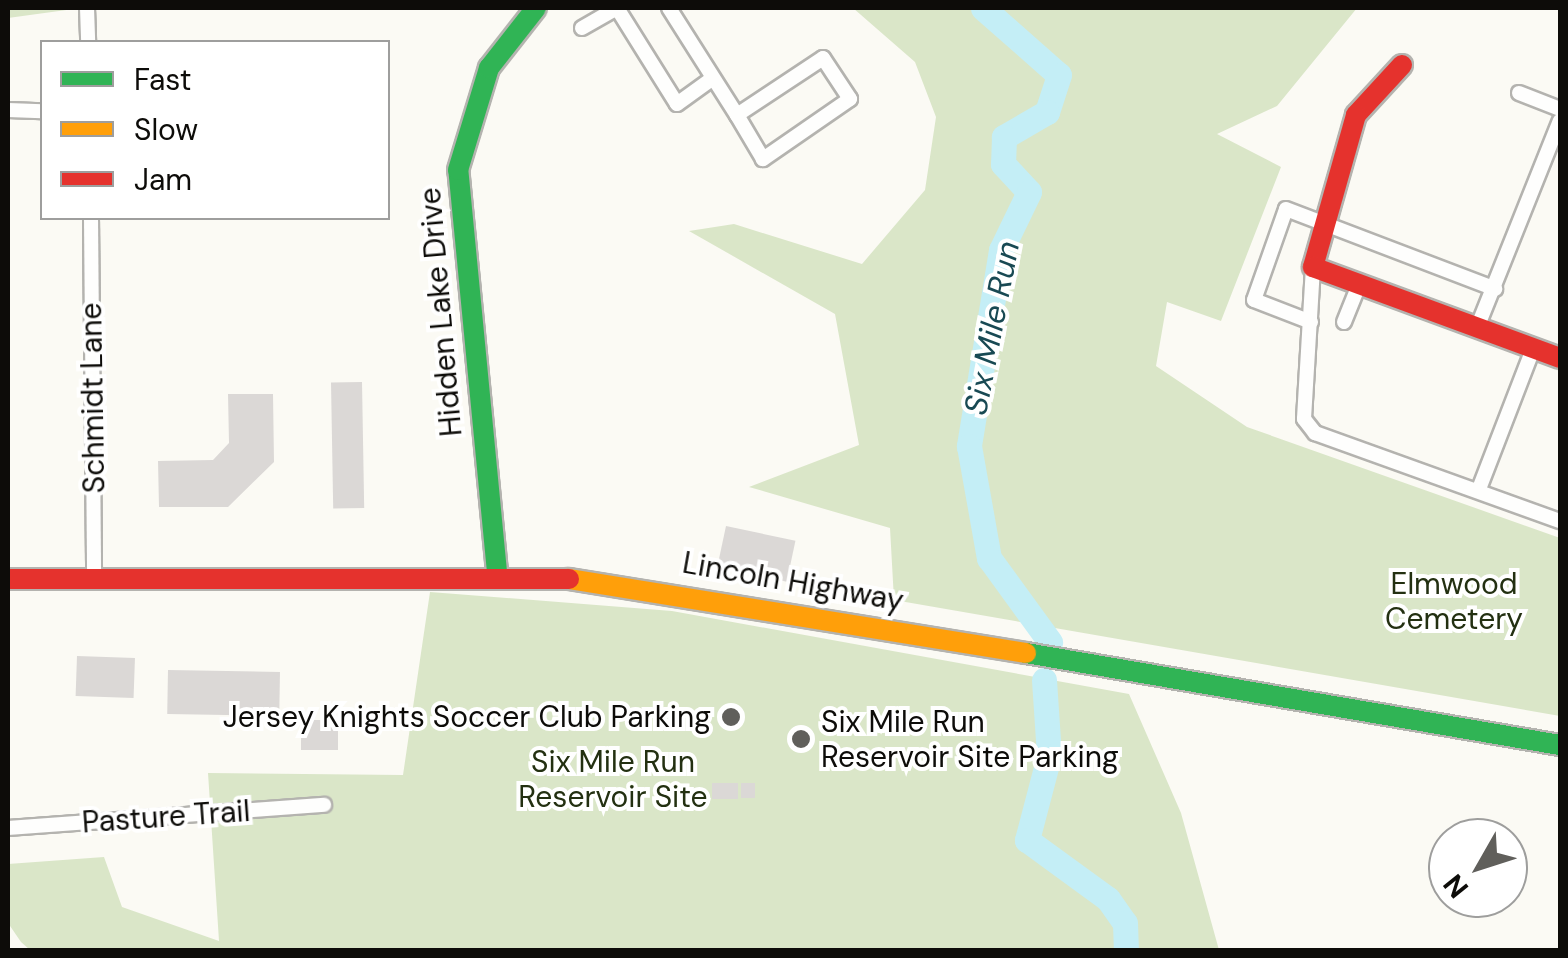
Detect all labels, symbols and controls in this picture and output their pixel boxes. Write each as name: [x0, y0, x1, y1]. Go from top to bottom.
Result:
legend: [40, 40, 390, 220]
text: Fast: [134, 60, 192, 99]
text: Slow: [134, 110, 198, 149]
text: Jam: [134, 160, 192, 199]
street label: Hidden Lake Drive: [412, 186, 470, 438]
water label: Six Mile Run: [956, 238, 1028, 418]
street label: Schmidt Lane: [73, 302, 113, 494]
street label: Lincoln Highway: [680, 545, 906, 619]
park label: Elmwood Cemetery: [1385, 566, 1523, 636]
place label: Jersey Knights Soccer Club Parking: [223, 699, 711, 735]
place label: Six Mile Run Reservoir Site Parking: [821, 704, 1119, 774]
marker: Jersey Knights Soccer Club Parking: [720, 706, 742, 728]
marker: Six Mile Run Reservoir Site Parking: [790, 728, 812, 750]
park label: Six Mile Run Reservoir Site: [518, 744, 708, 814]
street label: Pasture Trail: [81, 793, 251, 841]
north arrow: [1428, 818, 1528, 918]
text: N: [1435, 866, 1477, 906]

